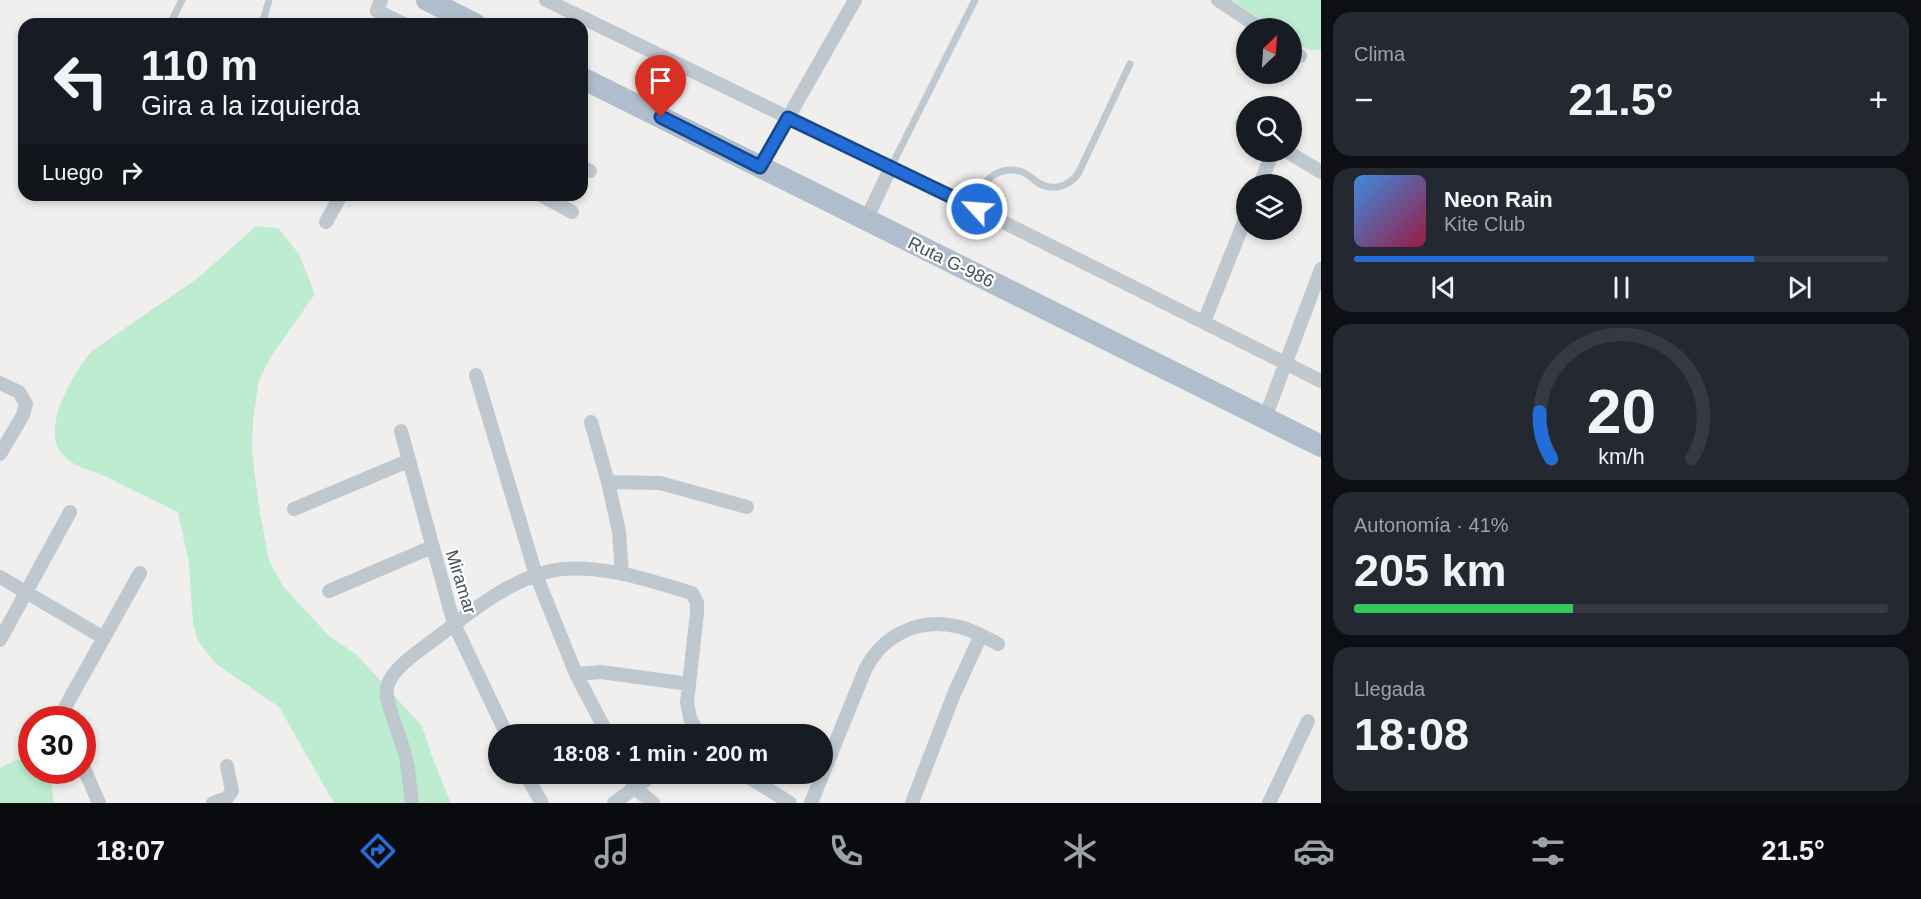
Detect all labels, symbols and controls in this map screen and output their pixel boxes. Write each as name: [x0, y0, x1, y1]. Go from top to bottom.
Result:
north arrow: [1236, 18, 1302, 84]
map controls: [1236, 18, 1302, 240]
icon: left: [42, 42, 120, 120]
text: 110 m: [141, 42, 258, 89]
text: Clima: [1354, 43, 1405, 65]
pin: [635, 55, 686, 117]
icon: arrive: [644, 64, 677, 97]
text: 21.5°: [1568, 74, 1674, 125]
text: −: [1354, 81, 1373, 118]
text: +: [1869, 81, 1888, 118]
text: Gira a la izquierda: [141, 91, 360, 121]
button: search: [1236, 96, 1302, 162]
icon: right: [115, 156, 148, 189]
text: Luego: [42, 160, 103, 185]
button: layers: [1236, 174, 1302, 240]
position arrow: [945, 177, 1009, 241]
text: Neon Rain: [1444, 187, 1553, 212]
text: Kite Club: [1444, 213, 1525, 235]
street label: Ruta G-986: [905, 233, 997, 291]
icon: previous: [1427, 271, 1460, 304]
icon: pause: [1605, 271, 1638, 304]
icon: next: [1783, 271, 1816, 304]
text: 20: [1586, 377, 1656, 446]
text: km/h: [1598, 445, 1644, 469]
text: Autonomía · 41%: [1354, 514, 1509, 536]
text: 205 km: [1354, 545, 1507, 596]
street label: Miramar: [442, 548, 480, 616]
text: Llegada: [1354, 678, 1425, 700]
speed limit sign: 30: [18, 706, 96, 784]
text: 18:08: [1354, 709, 1469, 760]
text: 18:08 · 1 min · 200 m: [553, 741, 768, 766]
icon: directions: [357, 830, 399, 872]
icon: music: [591, 830, 633, 872]
icon: phone: [825, 830, 867, 872]
icon: climate: [1059, 830, 1101, 872]
icon: car: [1293, 830, 1335, 872]
icon: filters: [1527, 830, 1569, 872]
text: 18:07: [96, 836, 165, 866]
text: 21.5°: [1762, 836, 1825, 866]

